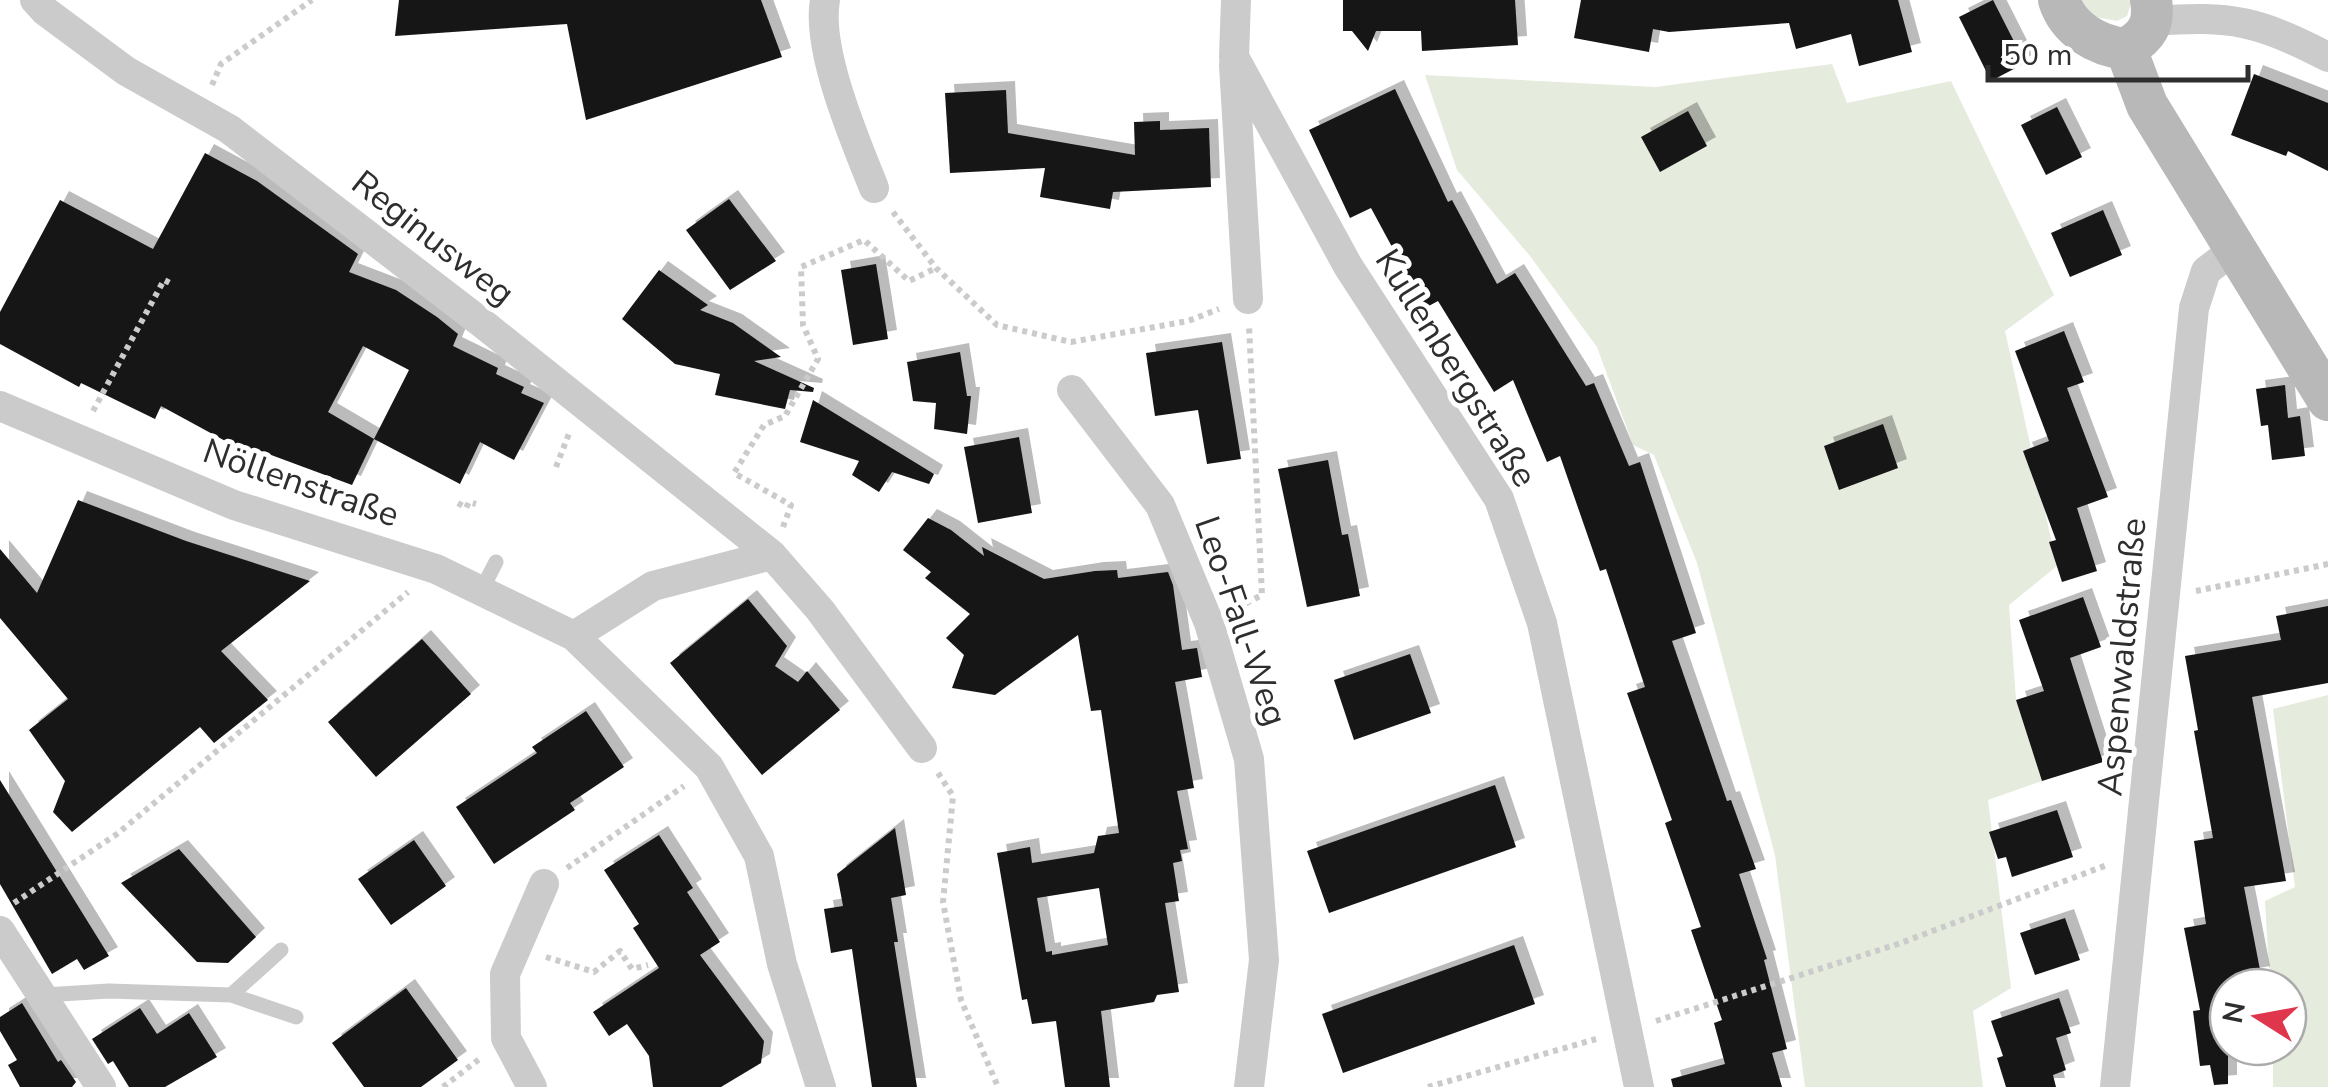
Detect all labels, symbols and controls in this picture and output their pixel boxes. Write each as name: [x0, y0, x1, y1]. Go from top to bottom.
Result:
scale bar: [1988, 20, 2248, 82]
text: 50 m: [2003, 35, 2072, 76]
street label: Reginusweg: [342, 160, 524, 316]
street label: Kullenbergstraße: [1364, 240, 1548, 496]
street label: Nöllenstraße: [197, 428, 405, 538]
street label: Leo-Fall-Weg: [1183, 510, 1299, 732]
street label: Aspenwaldstraße: [2086, 516, 2158, 798]
north arrow: [2208, 967, 2308, 1067]
text: N: [2214, 999, 2255, 1026]

